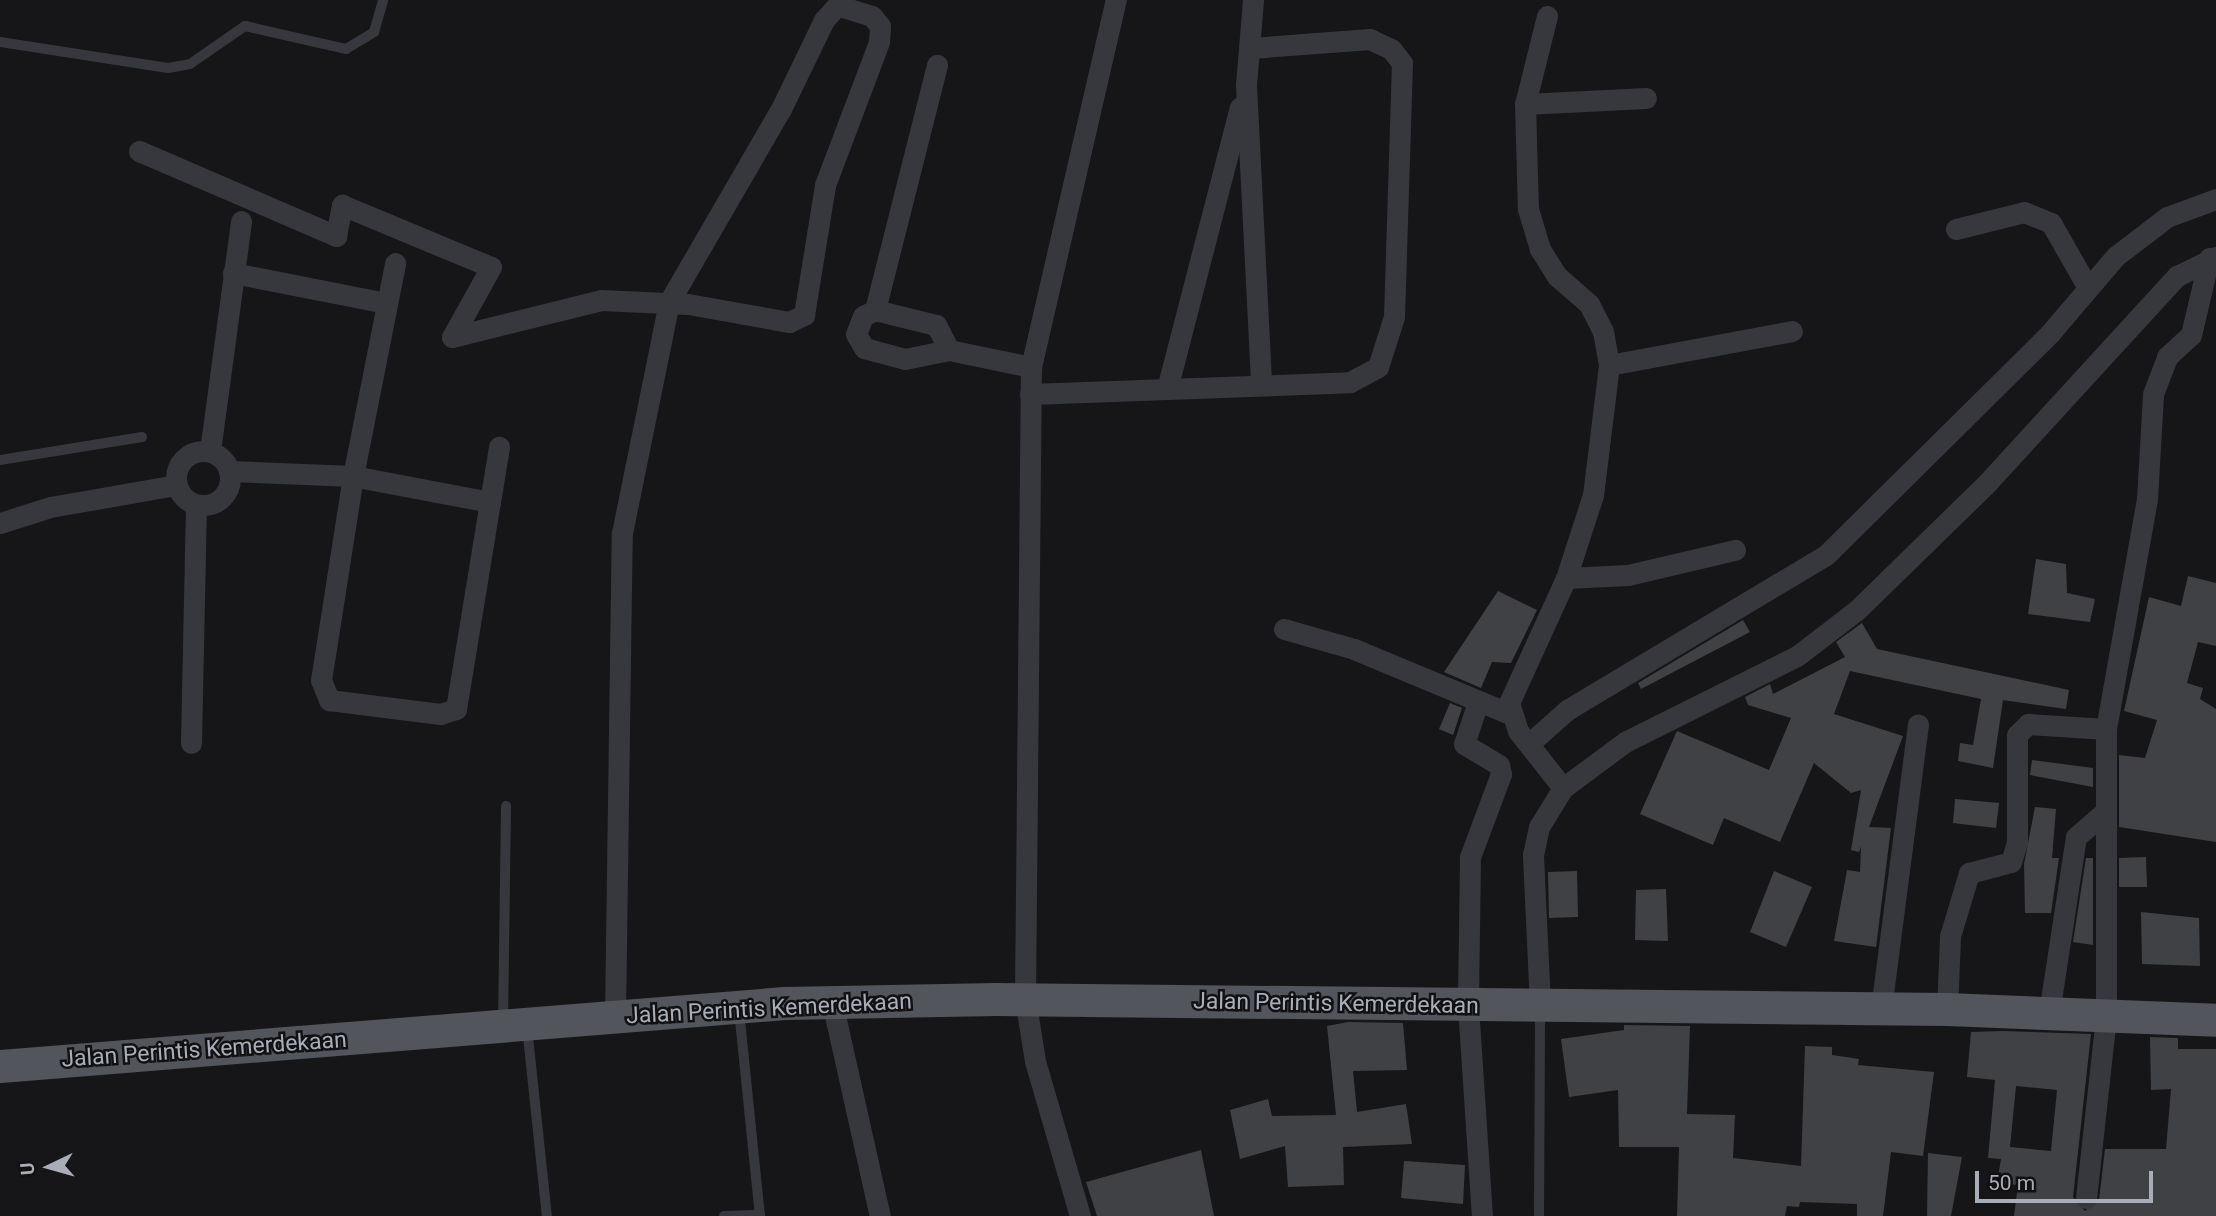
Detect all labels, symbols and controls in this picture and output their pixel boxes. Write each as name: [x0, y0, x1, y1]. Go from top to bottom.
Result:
street label: Jalan Perintis Kemerdekaan: [626, 988, 912, 1030]
street label: Jalan Perintis Kemerdekaan: [1193, 988, 1479, 1020]
street label: Jalan Perintis Kemerdekaan: [60, 1026, 348, 1074]
north arrow: [14, 1132, 84, 1202]
scale bar: [1978, 1156, 2156, 1200]
text: U: [16, 1162, 40, 1176]
text: 50 m: [1988, 1171, 2035, 1195]

